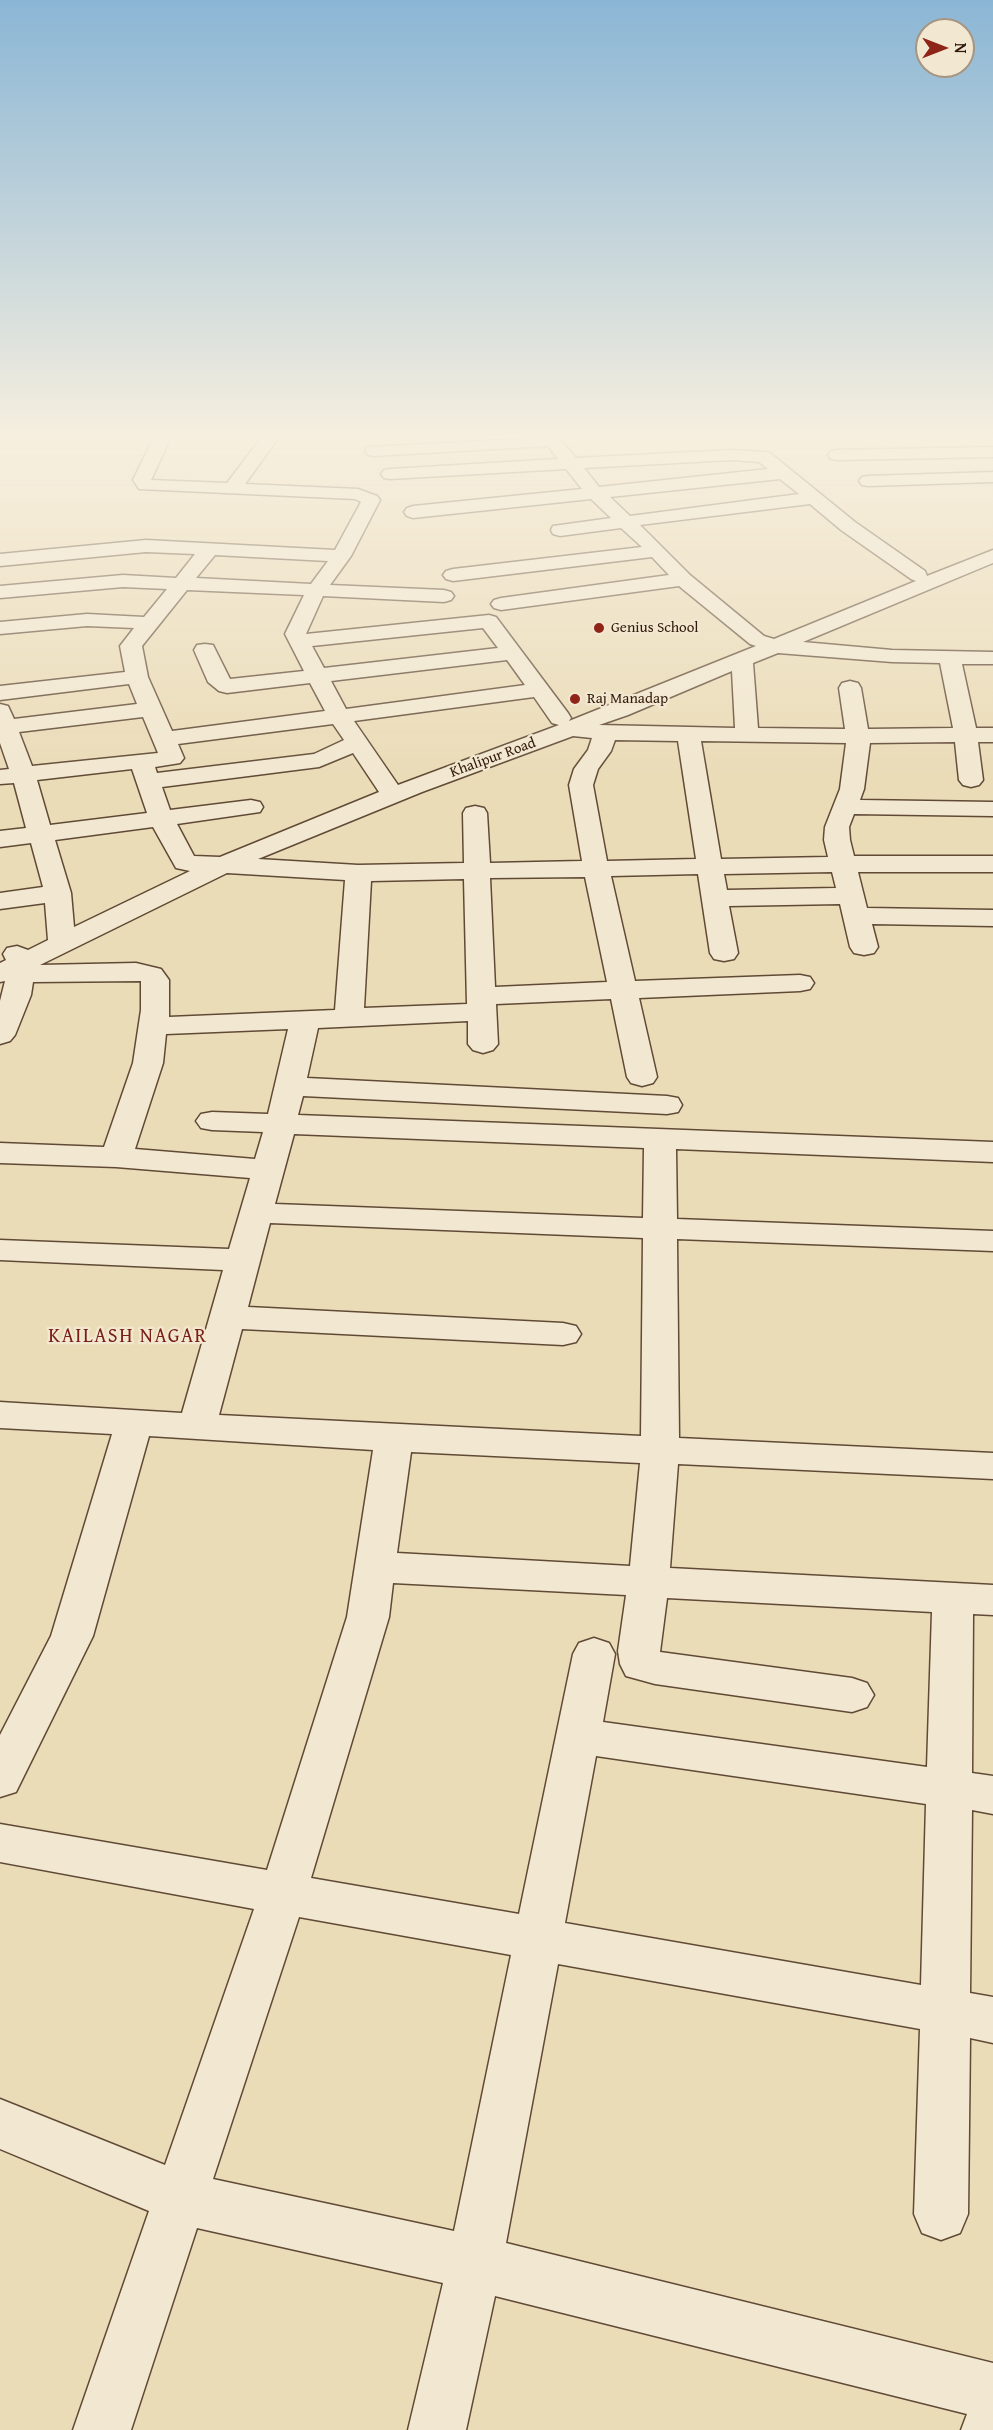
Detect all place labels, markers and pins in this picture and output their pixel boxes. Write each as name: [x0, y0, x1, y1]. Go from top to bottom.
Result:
place label: Genius School: [611, 619, 699, 637]
marker: Genius School: [592, 621, 606, 635]
place label: Raj Manadap: [587, 690, 668, 708]
marker: Raj Manadap: [568, 692, 582, 706]

